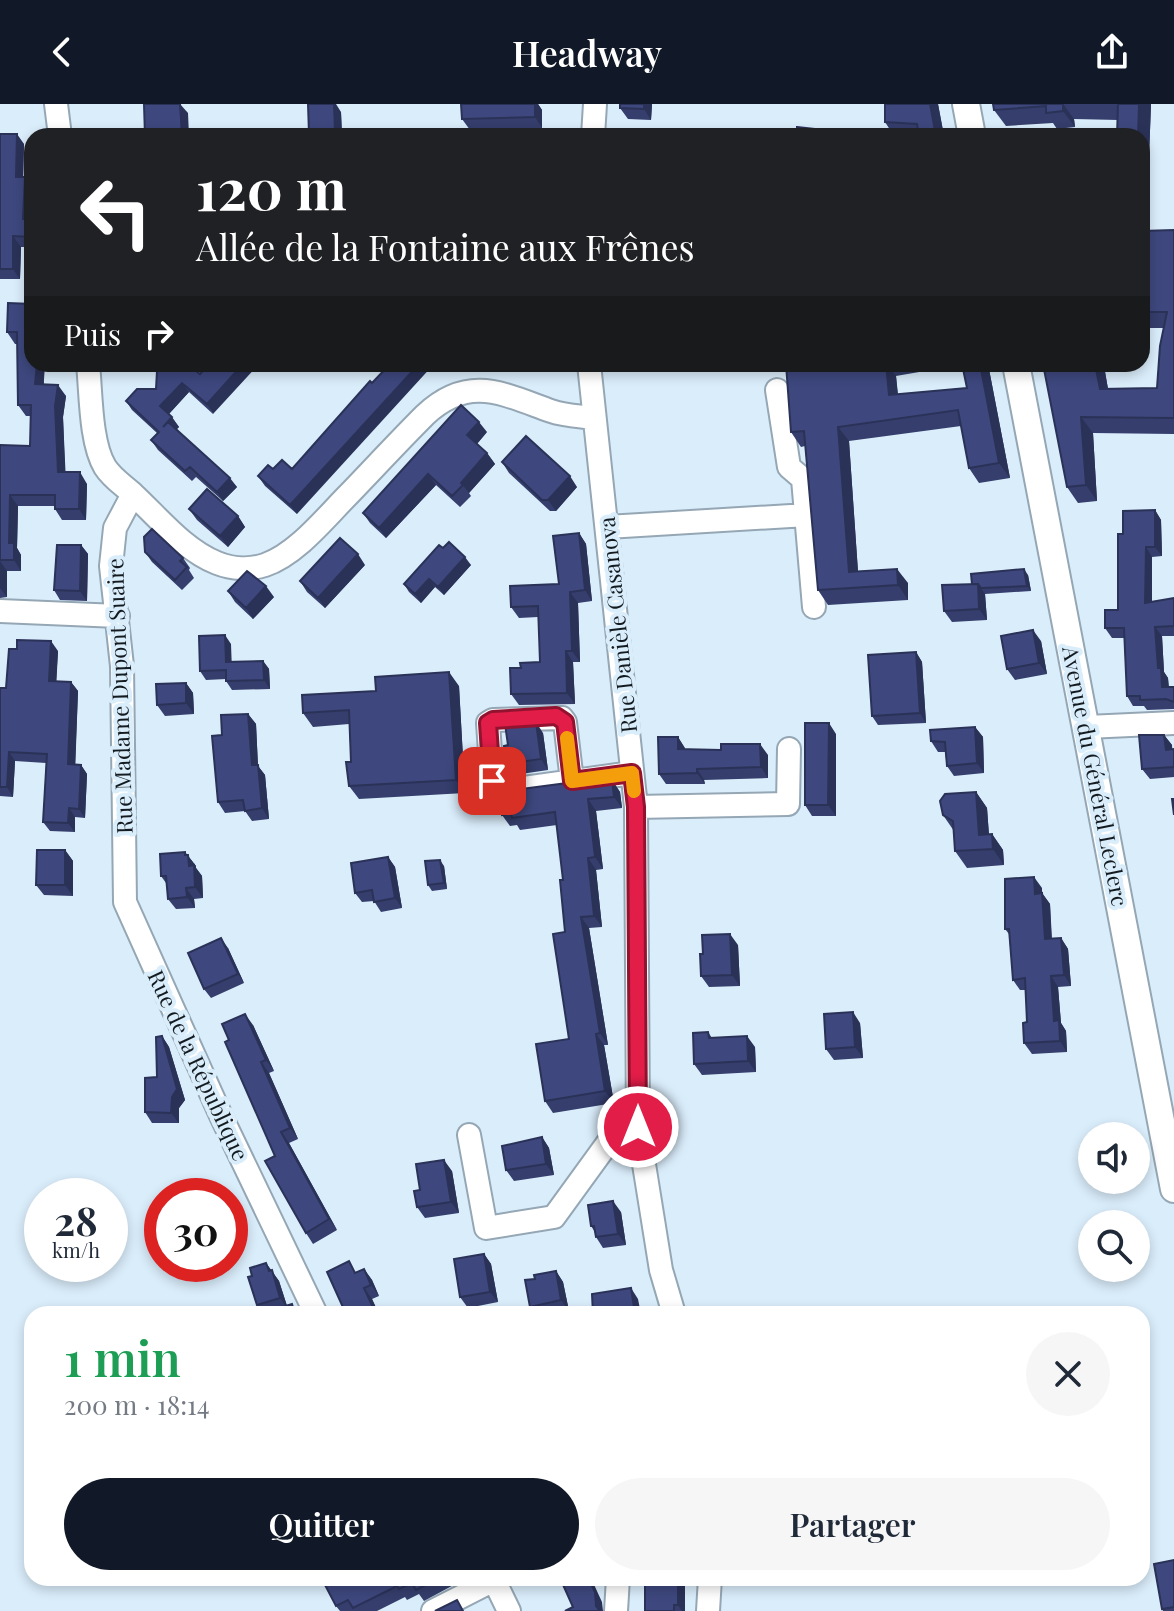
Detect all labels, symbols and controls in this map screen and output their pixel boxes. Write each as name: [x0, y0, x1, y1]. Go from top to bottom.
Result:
text: Headway: [512, 28, 662, 76]
icon: back: [40, 30, 84, 74]
icon: share: [1090, 30, 1134, 74]
text: 120 m: [196, 150, 347, 225]
icon: left: [64, 160, 168, 264]
text: Allée de la Fontaine aux Frênes: [196, 222, 695, 270]
icon: right: [137, 312, 181, 356]
text: Puis: [64, 314, 121, 354]
street label: Rue Danièle Casanova: [591, 515, 643, 735]
street label: Rue Madame Dupont Suaire: [99, 558, 139, 834]
street label: Avenue du Général Leclerc: [1056, 642, 1136, 909]
pin: [458, 747, 526, 815]
icon: arrive: [470, 759, 514, 803]
street label: Rue de la République: [142, 965, 256, 1165]
position arrow: [596, 1085, 680, 1169]
map controls: [1078, 1122, 1150, 1282]
button: sound: [1078, 1122, 1150, 1194]
speed limit sign: 30: [144, 1178, 248, 1282]
text: 28: [54, 1193, 98, 1246]
button: search: [1078, 1210, 1150, 1282]
text: km/h: [52, 1236, 100, 1263]
text: 1 min: [64, 1325, 181, 1389]
button: close: [1026, 1332, 1110, 1416]
text: 200 m · 18:14: [64, 1387, 210, 1422]
button: Quitter: [64, 1478, 579, 1570]
button: Partager: [595, 1478, 1110, 1570]

